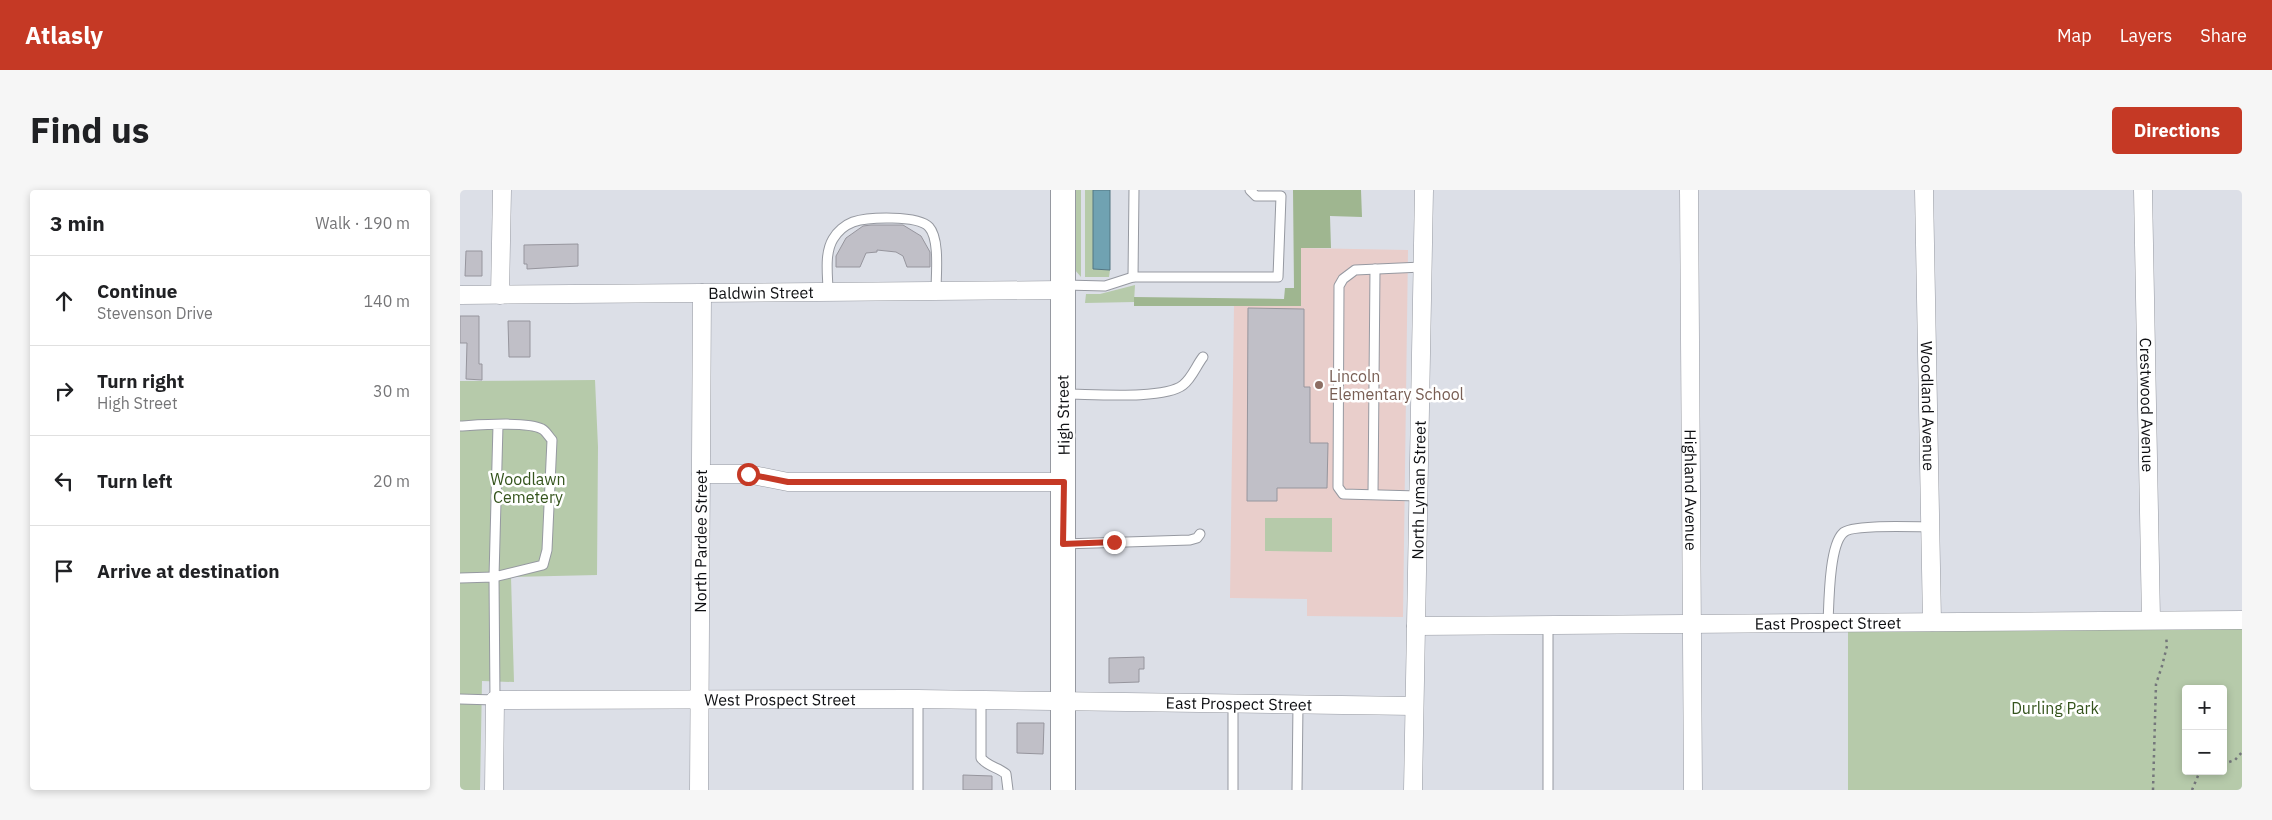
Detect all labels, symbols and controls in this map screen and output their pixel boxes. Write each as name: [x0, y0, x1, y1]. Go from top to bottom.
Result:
text: Atlasly: [25, 19, 103, 51]
text: Map: [2057, 24, 2092, 47]
text: Layers: [2120, 24, 2172, 47]
text: Share: [2200, 24, 2247, 47]
text: Find us: [30, 107, 149, 153]
button: Directions: [2112, 107, 2242, 154]
text: 3 min: [50, 209, 105, 237]
text: Walk · 190 m: [315, 213, 410, 233]
text: Continue: [97, 279, 177, 303]
street label: Baldwin Street: [708, 282, 814, 303]
icon: ahead: [50, 287, 78, 315]
text: 140 m: [363, 291, 410, 311]
text: Stevenson Drive: [97, 303, 213, 323]
street label: Crestwood Avenue: [2136, 338, 2158, 473]
street label: Woodland Avenue: [1917, 341, 1939, 471]
place label: Lincoln Elementary School: [1329, 366, 1464, 404]
text: Turn right: [97, 369, 184, 393]
street label: High Street: [1052, 375, 1074, 455]
icon: right: [50, 377, 78, 405]
marker: Lincoln Elementary School: [1313, 379, 1325, 391]
text: 30 m: [373, 381, 410, 401]
text: High Street: [97, 393, 178, 413]
street label: North Lyman Street: [1407, 420, 1430, 560]
street label: Highland Avenue: [1681, 429, 1701, 551]
route start: [737, 463, 760, 486]
icon: left: [50, 467, 78, 495]
text: Turn left: [97, 469, 173, 493]
park label: Woodlawn Cemetery: [490, 469, 566, 507]
street label: North Pardee Street: [690, 469, 711, 613]
text: 20 m: [373, 471, 410, 491]
route end: [1103, 531, 1126, 554]
icon: arrive: [50, 557, 78, 585]
text: Arrive at destination: [97, 559, 280, 583]
street label: East Prospect Street: [1755, 612, 1901, 634]
map controls: [2182, 685, 2227, 775]
button: +: [2182, 685, 2227, 730]
street label: West Prospect Street: [704, 689, 856, 710]
street label: East Prospect Street: [1166, 692, 1312, 715]
park label: Durling Park: [2011, 698, 2099, 718]
button: −: [2182, 730, 2227, 775]

